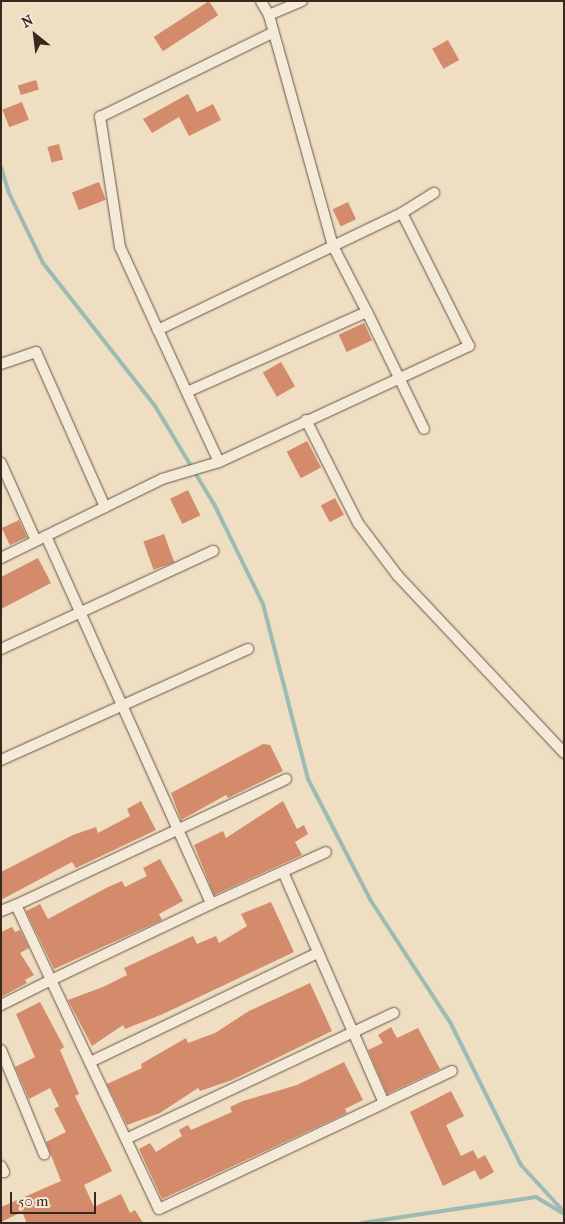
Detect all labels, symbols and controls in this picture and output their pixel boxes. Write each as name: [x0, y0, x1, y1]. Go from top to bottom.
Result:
north arrow: [10, 10, 60, 60]
text: N: [19, 11, 36, 31]
scale bar: [12, 1182, 99, 1214]
text: 50 m: [18, 1192, 48, 1210]

